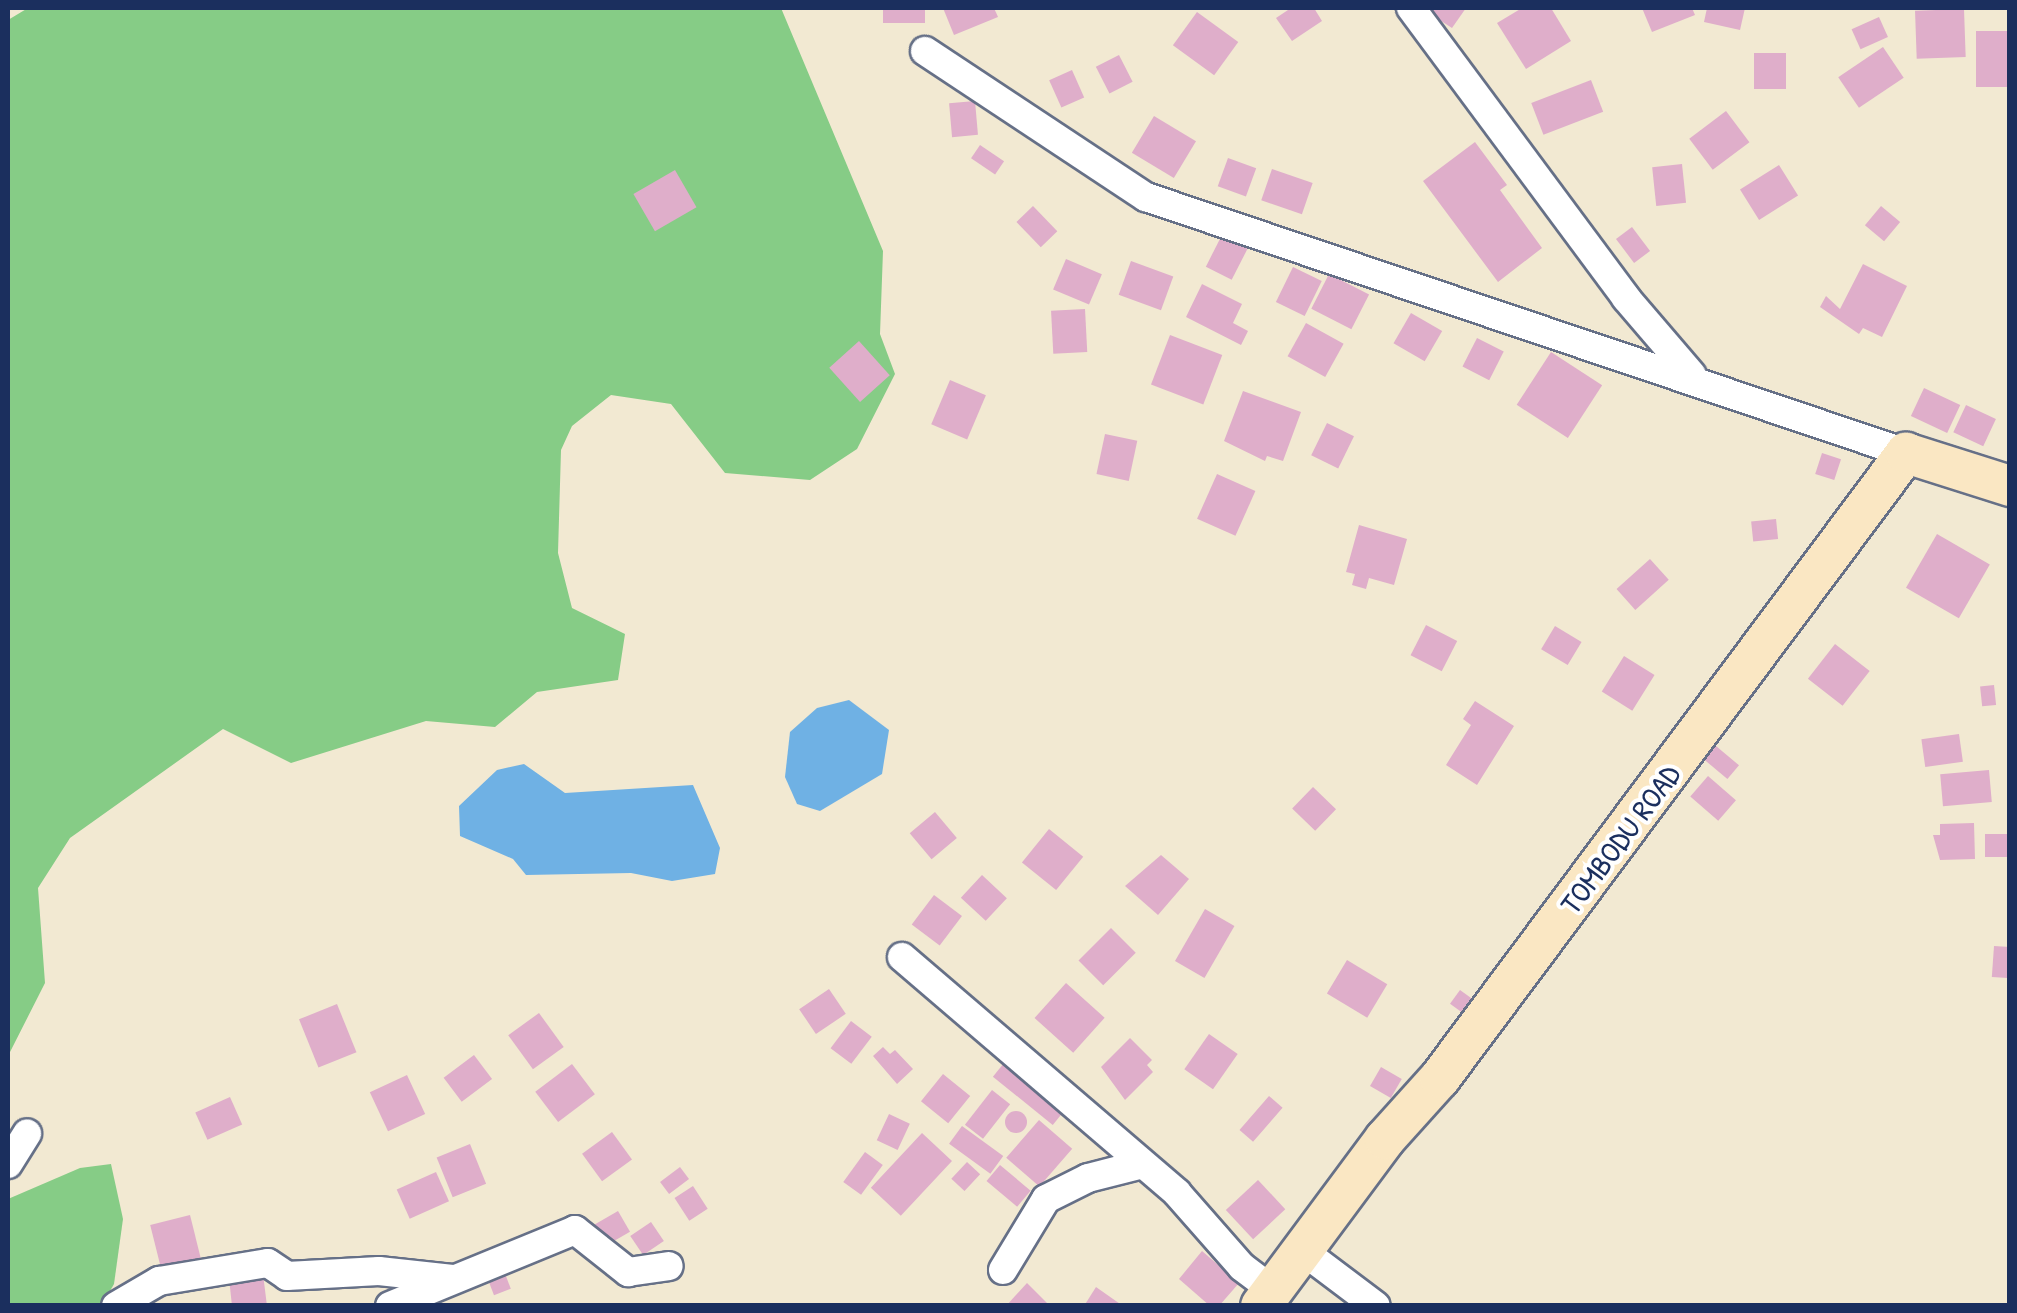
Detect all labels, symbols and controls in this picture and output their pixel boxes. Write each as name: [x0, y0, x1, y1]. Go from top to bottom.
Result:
street label: TOMBODU ROAD: [1552, 757, 1688, 921]

